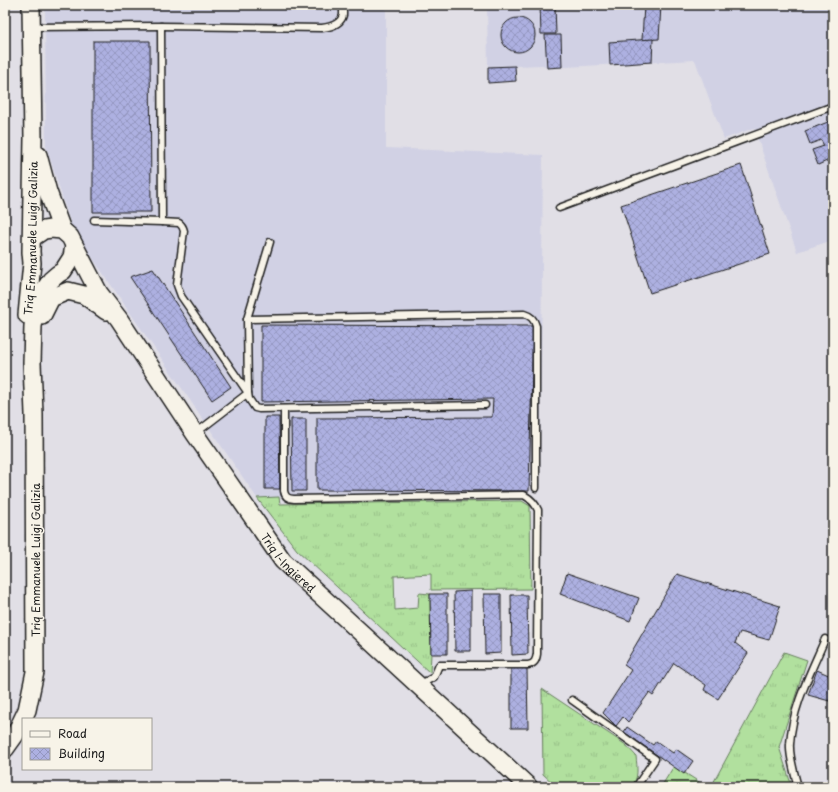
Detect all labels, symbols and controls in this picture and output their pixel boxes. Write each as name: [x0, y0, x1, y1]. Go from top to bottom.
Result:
street label: Triq Emmanuele Luigi Galizia: [19, 161, 41, 316]
street label: Triq Emmanuele Luigi Galizia: [27, 483, 44, 637]
street label: Triq l-Ingiered: [257, 529, 320, 596]
legend: [22, 718, 152, 770]
text: Road: [58, 724, 87, 742]
text: Building: [58, 744, 105, 762]

